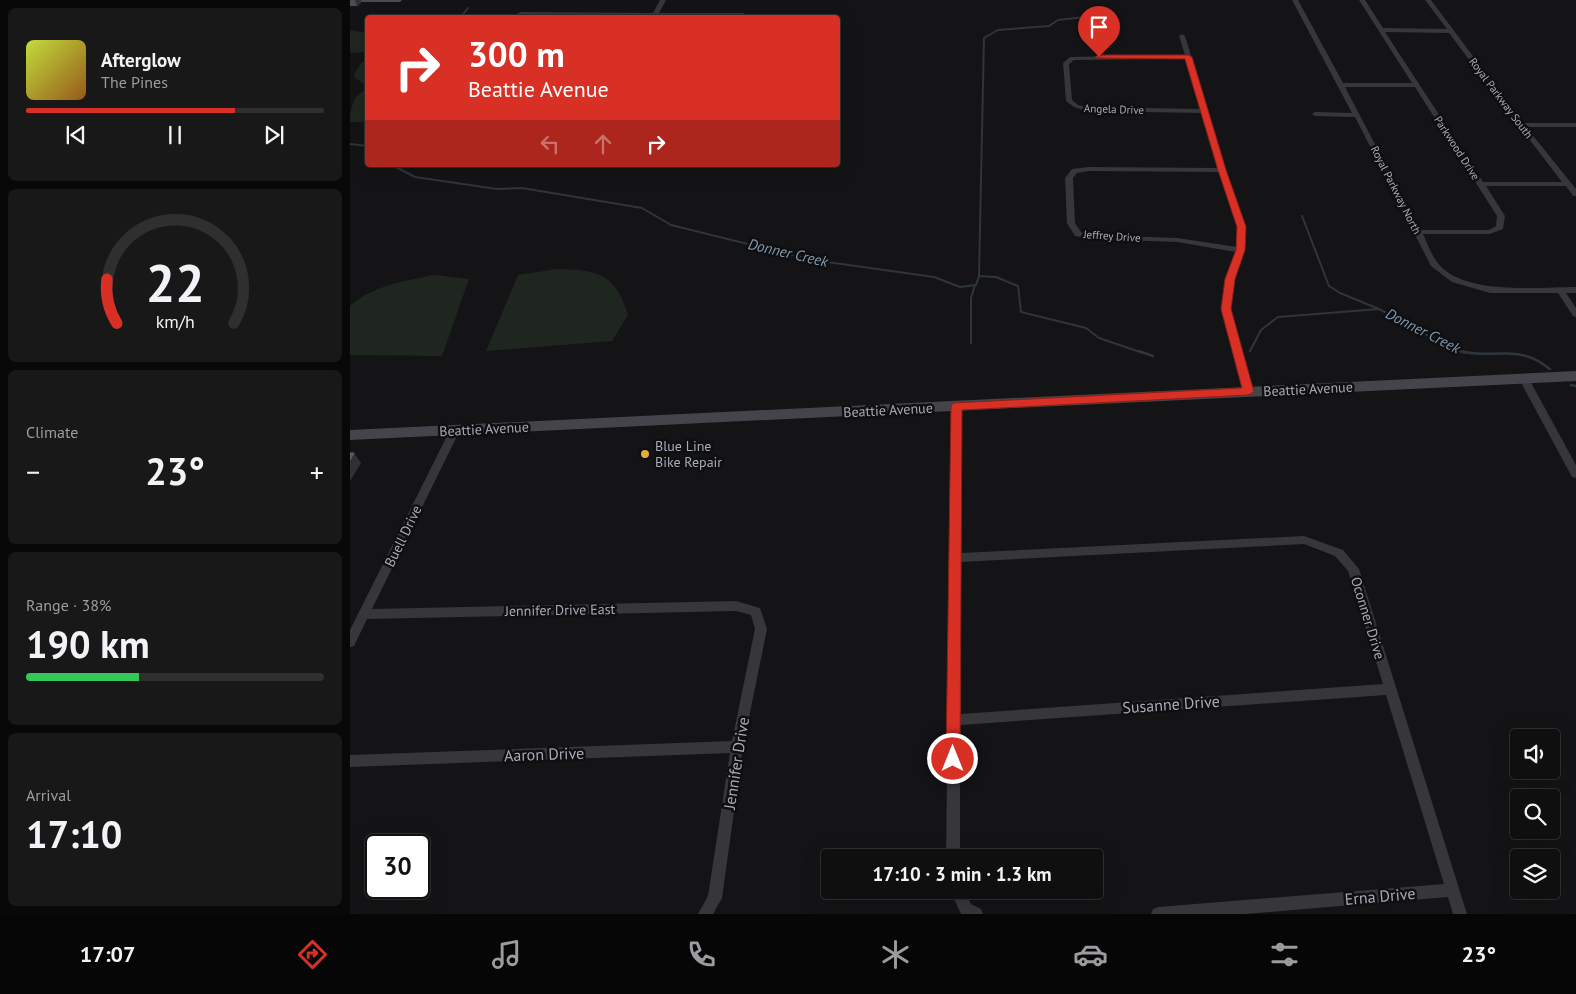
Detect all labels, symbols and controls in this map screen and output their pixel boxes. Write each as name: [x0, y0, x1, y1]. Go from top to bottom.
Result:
pin: [1078, 6, 1120, 57]
icon: arrive: [1085, 13, 1113, 41]
text: 300 m: [468, 31, 565, 77]
icon: right: [385, 35, 450, 100]
text: Afterglow: [101, 48, 181, 72]
street label: Royal Parkway South: [1466, 55, 1536, 141]
text: The Pines: [101, 72, 168, 92]
text: Beattie Avenue: [468, 75, 609, 103]
street label: Angela Drive: [1084, 101, 1145, 117]
street label: Parkwood Drive: [1431, 113, 1483, 183]
icon: previous: [62, 121, 90, 149]
icon: pause: [161, 121, 189, 149]
icon: next: [260, 121, 288, 149]
icon: left: [536, 130, 564, 158]
icon: ahead: [589, 130, 617, 158]
icon: right: [642, 130, 670, 158]
street label: Royal Parkway North: [1368, 144, 1424, 236]
street label: Jeffrey Drive: [1082, 227, 1141, 245]
water label: Donner Creek: [746, 234, 831, 271]
text: 22: [146, 249, 204, 316]
water label: Donner Creek: [1383, 304, 1465, 358]
text: km/h: [155, 310, 195, 333]
street label: Beattie Avenue: [1263, 378, 1353, 400]
street label: Beattie Avenue: [843, 399, 933, 421]
street label: Beattie Avenue: [439, 418, 529, 440]
text: Climate: [26, 422, 78, 442]
place label: Blue Line Bike Repair: [655, 437, 722, 471]
text: 23°: [145, 446, 205, 495]
marker: Blue Line Bike Repair: [639, 448, 651, 460]
text: −: [26, 453, 40, 490]
text: +: [310, 453, 324, 490]
street label: Buell Drive: [380, 502, 426, 570]
street label: Oconner Drive: [1347, 575, 1389, 661]
text: Range · 38%: [26, 595, 111, 615]
street label: Jennifer Drive East: [504, 600, 616, 620]
text: 190 km: [26, 619, 150, 668]
street label: Susanne Drive: [1122, 691, 1220, 717]
street label: Jennifer Drive: [719, 715, 753, 812]
map controls: [1510, 729, 1560, 899]
button: sound: [1510, 729, 1560, 779]
position arrow: [926, 732, 978, 784]
street label: Aaron Drive: [504, 743, 584, 765]
text: Arrival: [26, 785, 71, 805]
button: search: [1510, 789, 1560, 839]
text: 17:10: [26, 809, 122, 858]
speed limit sign: 30: [365, 834, 430, 899]
button: layers: [1510, 849, 1560, 899]
text: 17:10 · 3 min · 1.3 km: [872, 862, 1052, 886]
street label: Erna Drive: [1344, 883, 1416, 909]
icon: directions: [295, 937, 330, 972]
icon: music: [489, 937, 524, 972]
icon: phone: [684, 937, 719, 972]
icon: climate: [878, 937, 913, 972]
icon: car: [1073, 937, 1108, 972]
icon: filters: [1267, 937, 1302, 972]
text: 17:07: [80, 940, 136, 968]
text: 23°: [1462, 940, 1496, 968]

